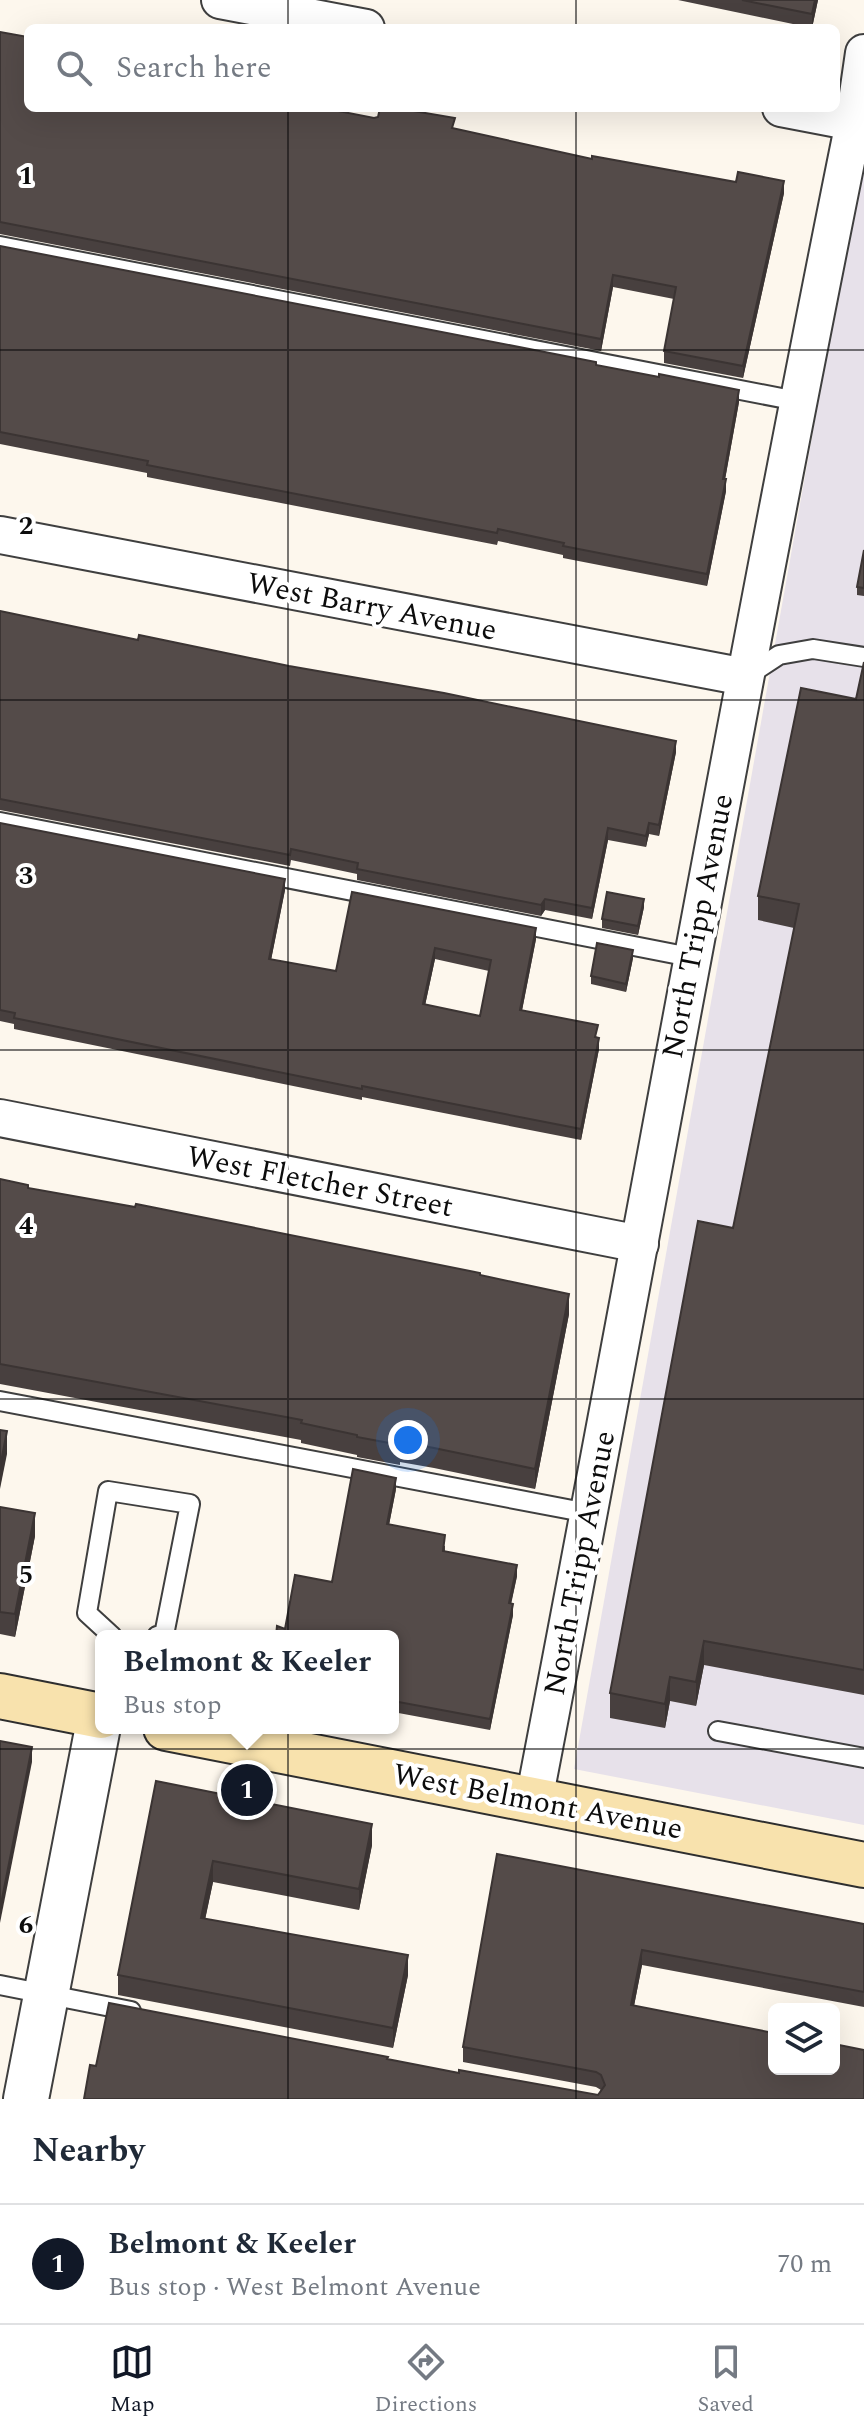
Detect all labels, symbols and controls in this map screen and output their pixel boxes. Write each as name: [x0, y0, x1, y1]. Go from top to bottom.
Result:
search box: [24, 24, 840, 112]
text: Search here: [116, 45, 272, 91]
icon: search: [52, 46, 96, 90]
text: 1: [19, 156, 33, 196]
text: 2: [19, 506, 33, 546]
street label: West Barry Avenue: [243, 560, 501, 654]
street label: North Tripp Avenue: [650, 790, 746, 1063]
text: 3: [19, 856, 33, 896]
street label: West Fletcher Street: [183, 1134, 457, 1230]
text: 4: [19, 1206, 34, 1246]
your location: [388, 1420, 428, 1460]
street label: North Tripp Avenue: [532, 1427, 628, 1700]
text: 5: [19, 1555, 33, 1595]
popup: [95, 1630, 399, 1734]
text: Belmont & Keeler: [123, 1639, 371, 1685]
text: Bus stop: [123, 1685, 221, 1725]
street label: West Belmont Avenue: [389, 1751, 687, 1853]
pin: 1: [221, 1760, 273, 1820]
text: 6: [19, 1905, 33, 1945]
map controls: [768, 2003, 840, 2075]
button: layers: [768, 2003, 840, 2075]
text: Nearby: [32, 2125, 145, 2177]
text: Belmont & Keeler: [108, 2221, 356, 2267]
text: 1: [51, 2244, 65, 2284]
text: 70 m: [777, 2244, 832, 2284]
text: Bus stop · West Belmont Avenue: [108, 2267, 481, 2307]
tab: Map: [110, 2340, 154, 2421]
tab: Directions: [375, 2340, 477, 2421]
tab: Saved: [697, 2340, 754, 2421]

